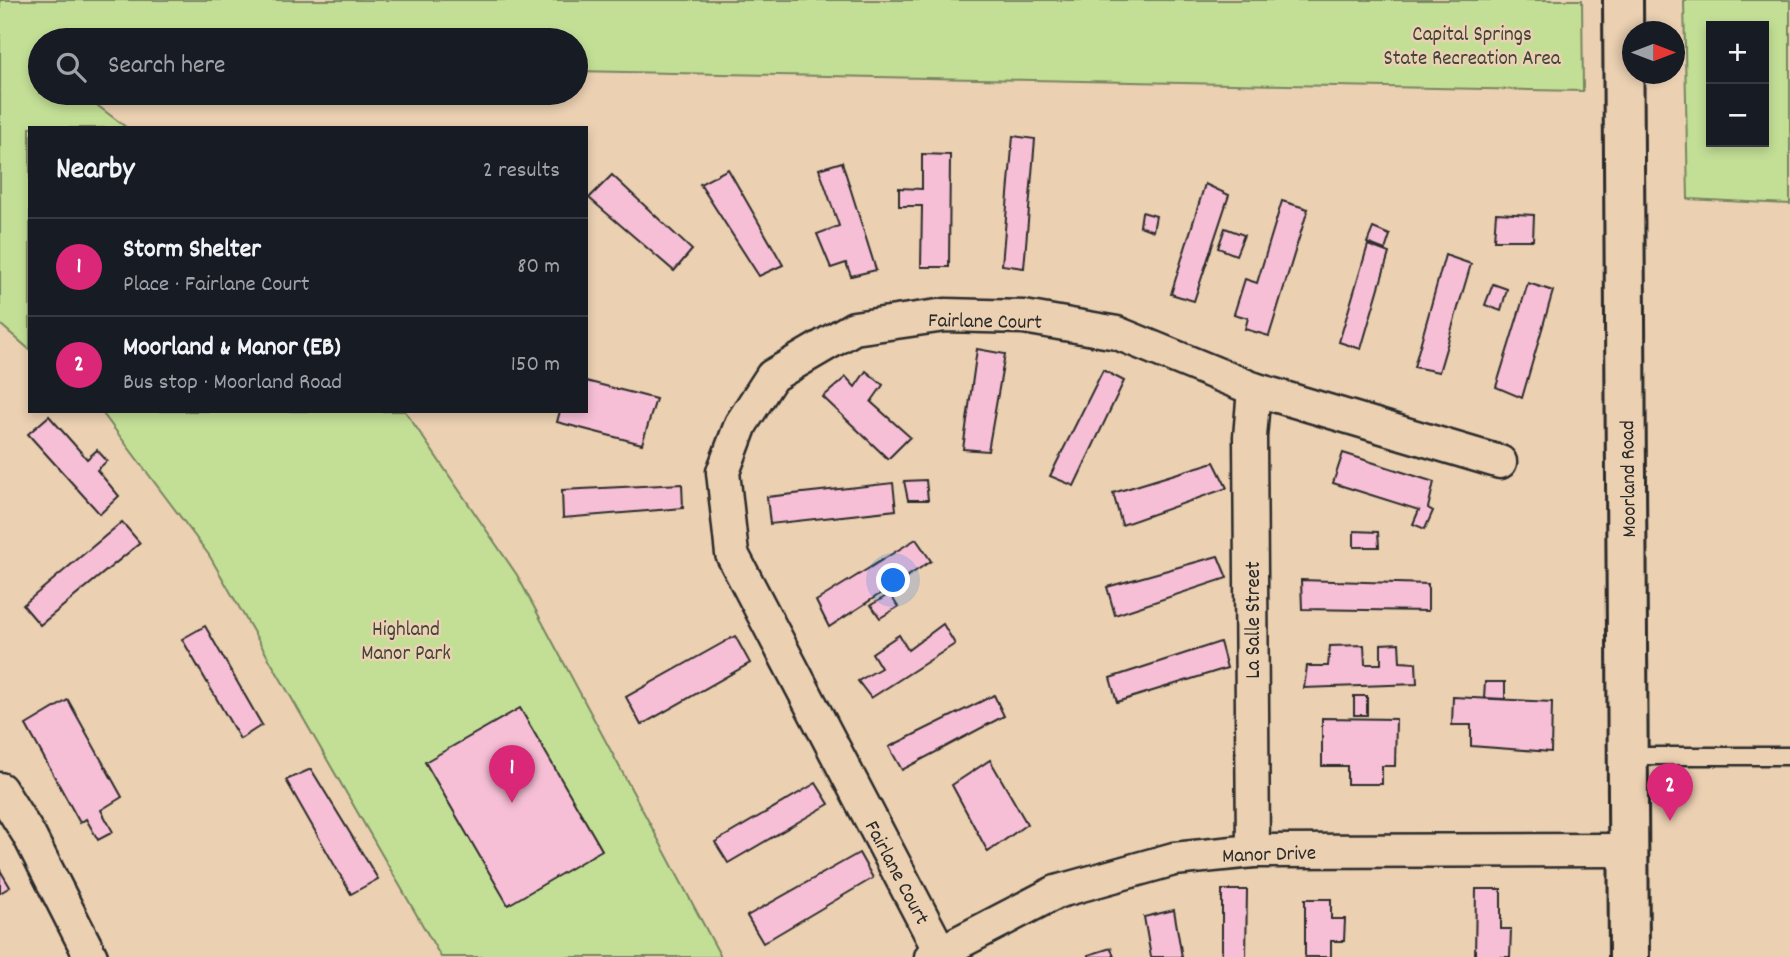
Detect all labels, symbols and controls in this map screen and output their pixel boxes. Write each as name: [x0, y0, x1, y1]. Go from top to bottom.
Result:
park label: Capital Springs State Recreation Area: [1383, 21, 1562, 75]
north arrow: [1622, 21, 1685, 84]
map controls: [1706, 21, 1769, 147]
button: +: [1706, 21, 1769, 84]
search box: [28, 28, 588, 105]
icon: search: [52, 48, 90, 86]
text: Search here: [108, 48, 226, 85]
button: −: [1706, 84, 1769, 147]
text: Nearby: [56, 150, 134, 193]
text: 2 results: [483, 155, 560, 188]
text: Storm Shelter: [123, 232, 261, 269]
text: 1: [76, 251, 82, 284]
text: 80 m: [517, 251, 560, 284]
text: Place · Fairlane Court: [123, 269, 309, 302]
street label: Fairlane Court: [928, 307, 1042, 339]
text: Moorland & Manor (EB): [123, 330, 341, 367]
text: 2: [74, 349, 84, 382]
text: 150 m: [511, 349, 560, 382]
text: Bus stop · Moorland Road: [123, 367, 342, 400]
street label: Moorland Road: [1614, 420, 1646, 538]
street label: La Salle Street: [1240, 561, 1270, 679]
your location: [876, 563, 910, 597]
park label: Highland Manor Park: [361, 616, 451, 670]
pin: 1: [489, 745, 535, 803]
pin: 2: [1647, 763, 1693, 821]
street label: Fairlane Court: [855, 816, 935, 931]
street label: Manor Drive: [1221, 839, 1317, 873]

